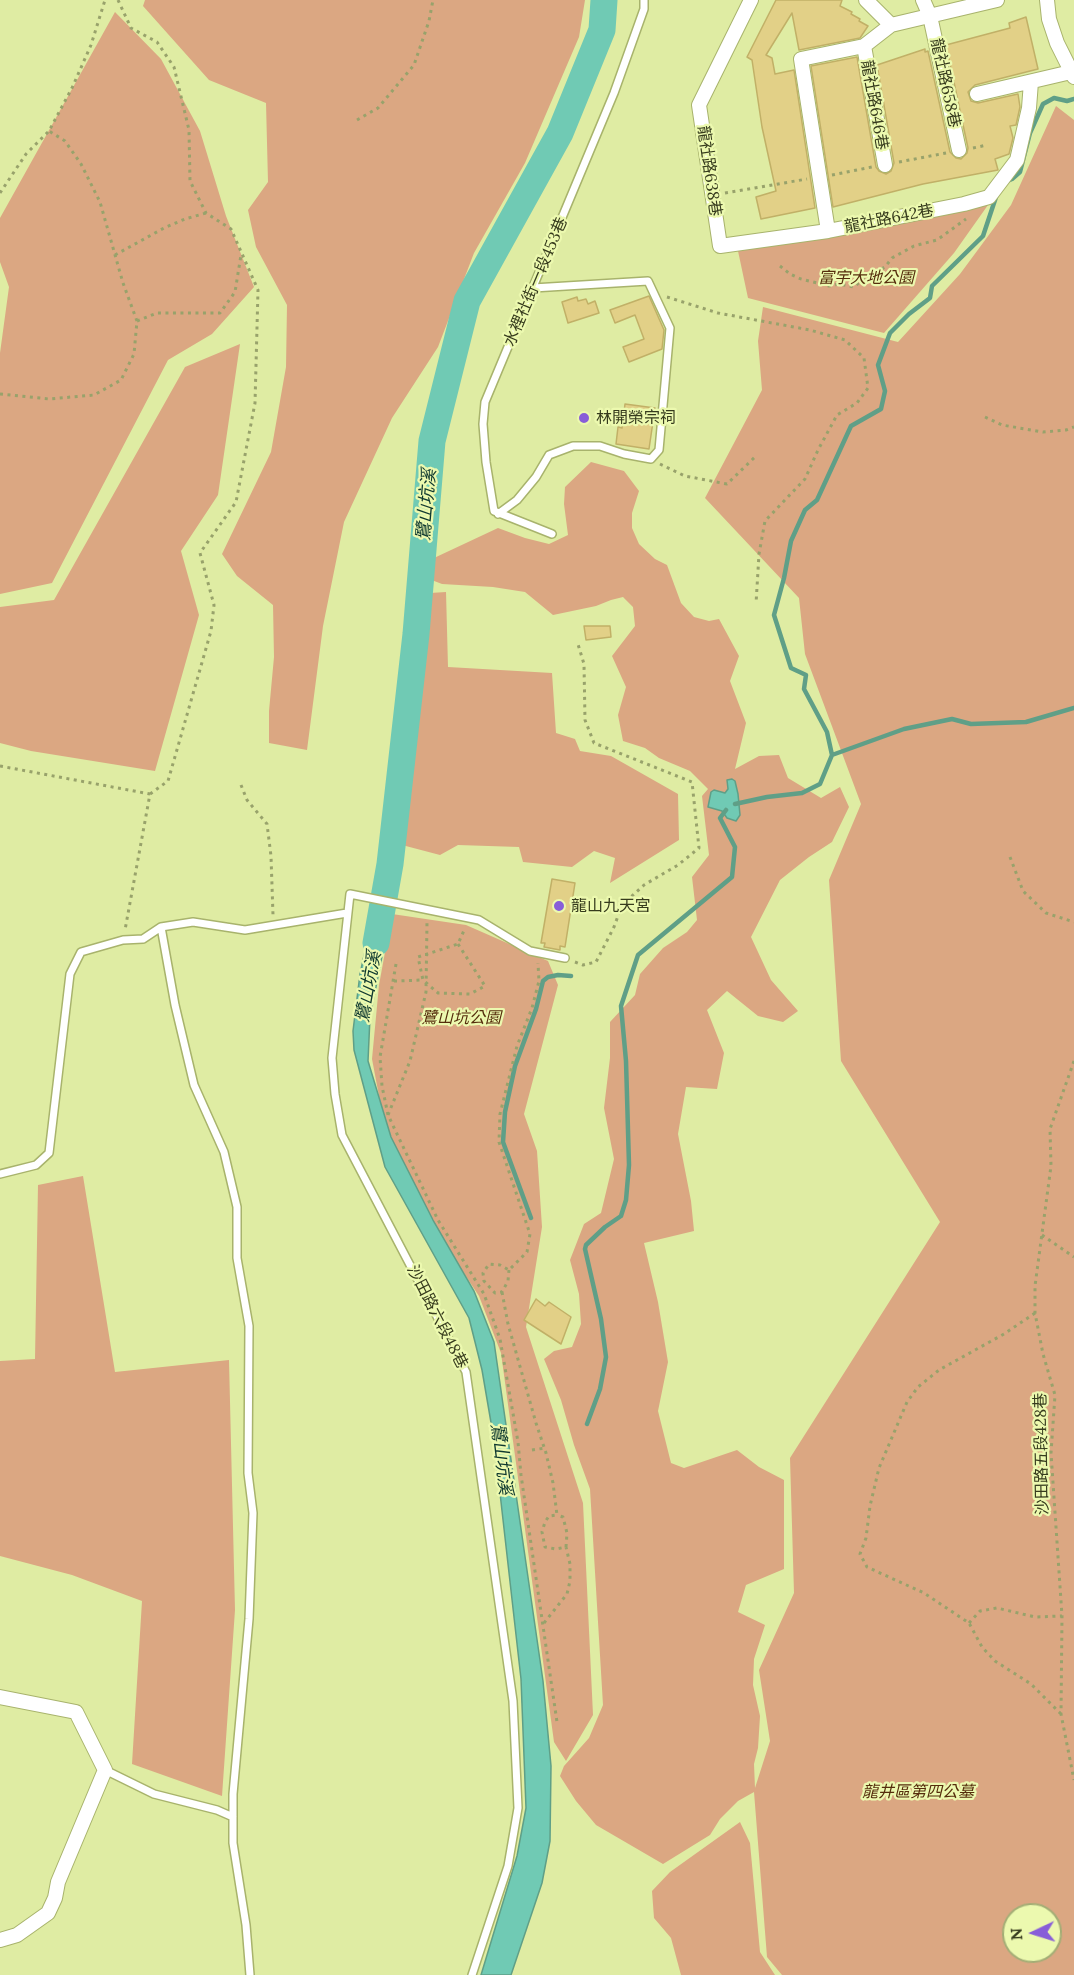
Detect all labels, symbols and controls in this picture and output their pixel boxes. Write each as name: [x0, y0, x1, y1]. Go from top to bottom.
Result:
street label: 龍社路658巷: [926, 37, 964, 129]
street label: 龍社路646巷: [857, 58, 891, 152]
street label: 龍社路638巷: [693, 125, 725, 217]
street label: 龍社路642巷: [843, 201, 935, 237]
street label: 水裡社街一段453巷: [500, 215, 572, 349]
park label: 富宇大地公園: [818, 268, 914, 288]
place label: 林開榮宗祠: [596, 408, 676, 428]
marker: 林開榮宗祠: [577, 411, 591, 425]
water label: 鷺山坑溪: [413, 468, 441, 542]
place label: 龍山九天宮: [571, 896, 651, 916]
marker: 龍山九天宮: [552, 899, 566, 913]
water label: 鷺山坑溪: [352, 950, 386, 1024]
park label: 鷺山坑公園: [421, 1008, 501, 1028]
street label: 沙田路六段48巷: [403, 1262, 471, 1372]
street label: 沙田路五段428巷: [1031, 1393, 1053, 1515]
water label: 鷺山坑溪: [486, 1422, 516, 1496]
park label: 龍井區第四公墓: [862, 1782, 974, 1802]
north arrow: [1002, 1903, 1062, 1963]
text: N: [1006, 1927, 1026, 1941]

